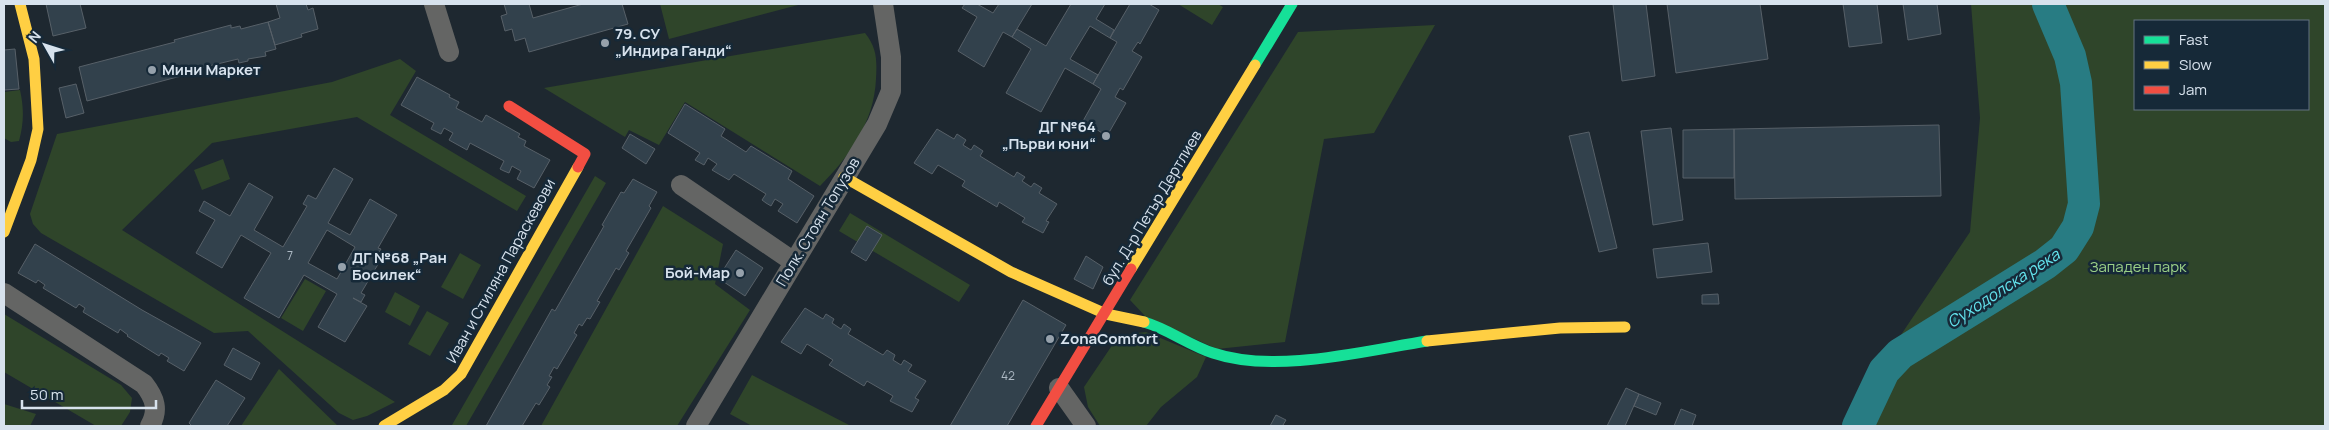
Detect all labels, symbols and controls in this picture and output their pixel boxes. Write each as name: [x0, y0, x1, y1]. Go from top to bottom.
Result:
north arrow: [20, 20, 70, 70]
legend: [2134, 20, 2309, 110]
place label: 79. СУ „Индира Ганди“: [615, 23, 732, 61]
text: N: [24, 27, 45, 46]
text: Fast: [2179, 29, 2208, 50]
marker: 79. СУ „Индира Ганди“: [599, 37, 611, 49]
text: Slow: [2179, 54, 2212, 75]
place label: Мини Маркет: [162, 59, 261, 80]
marker: Мини Маркет: [146, 64, 158, 76]
text: Jam: [2179, 79, 2207, 100]
place label: ДГ №64 „Първи юни“: [1002, 116, 1096, 154]
street label: бул. Д-р Петър Дертлиев: [1097, 126, 1206, 289]
marker: ДГ №64 „Първи юни“: [1100, 130, 1112, 142]
street label: Полк. Стоян Топузов: [771, 153, 864, 290]
street label: Иван и Стиляна Параскевови: [441, 175, 560, 367]
water label: Суходолска река: [1942, 243, 2065, 333]
house number: 7: [287, 247, 293, 264]
place label: ДГ №68 „Ран Босилек“: [352, 247, 447, 285]
park label: Западен парк: [2090, 256, 2187, 277]
marker: ДГ №68 „Ран Босилек“: [336, 261, 348, 273]
place label: Бой-Мар: [665, 262, 730, 283]
marker: Бой-Мар: [734, 267, 746, 279]
place label: ZonaComfort: [1060, 328, 1158, 349]
marker: ZonaComfort: [1044, 333, 1056, 345]
house number: 42: [1001, 367, 1015, 384]
scale bar: [22, 378, 156, 410]
text: 50 m: [30, 384, 64, 405]

